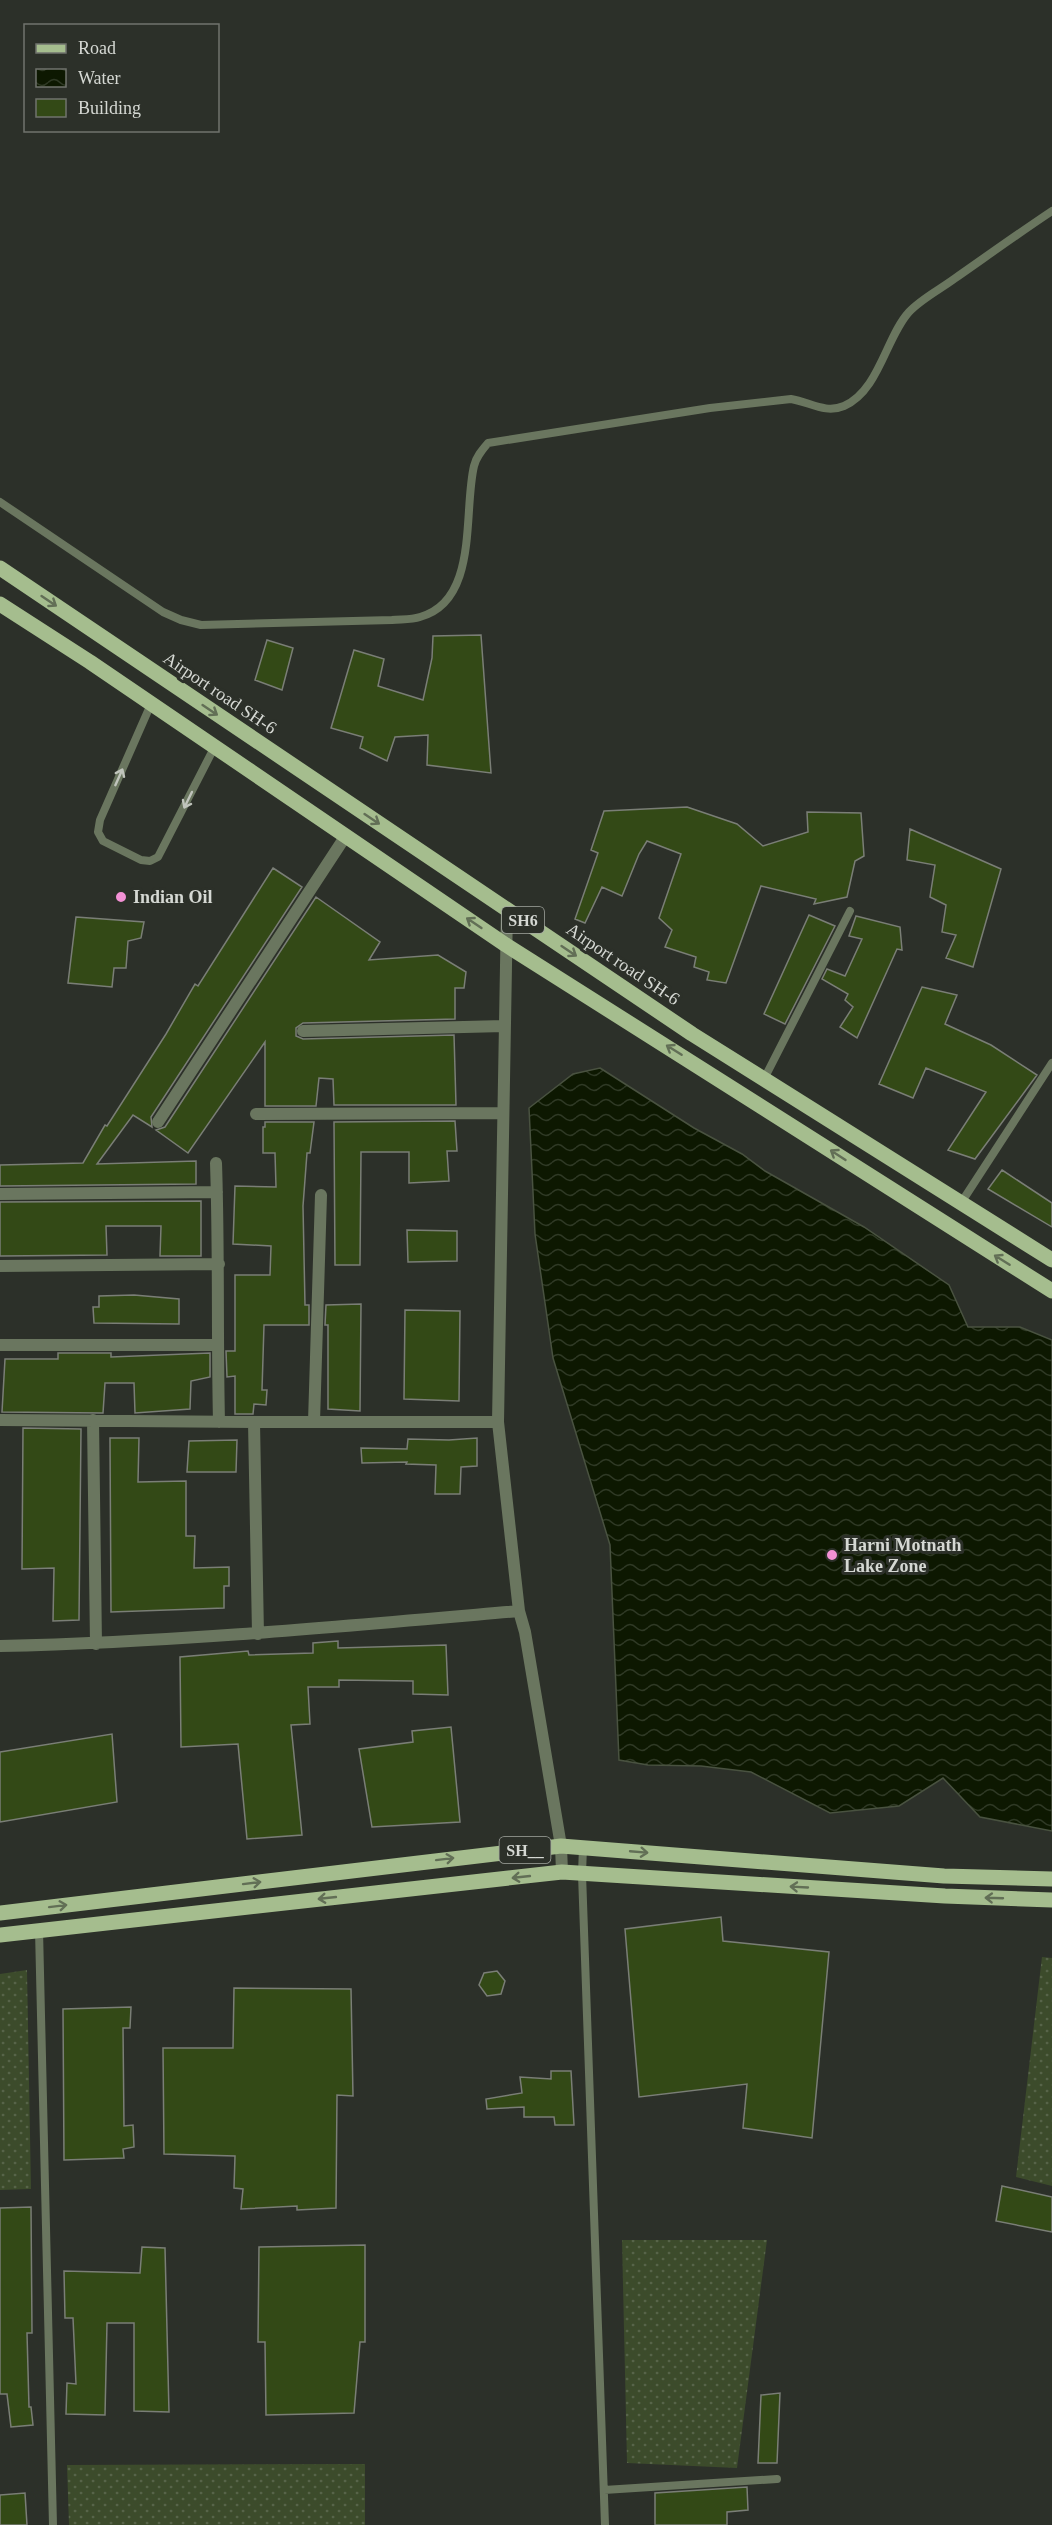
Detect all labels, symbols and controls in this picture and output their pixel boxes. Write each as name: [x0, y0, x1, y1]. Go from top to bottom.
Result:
legend: [24, 24, 219, 132]
text: Road: [78, 38, 116, 58]
text: Water: [78, 68, 121, 88]
text: Building: [78, 98, 141, 118]
one-way arrow: [40, 595, 56, 607]
street label: Airport road SH-6: [160, 648, 280, 738]
one-way arrow: [202, 704, 218, 716]
one-way arrow: [114, 768, 125, 786]
one-way arrow: [182, 791, 194, 809]
one-way arrow: [363, 813, 380, 825]
place label: Indian Oil: [133, 887, 213, 907]
marker: Indian Oil: [114, 890, 128, 904]
road number: SH6: [502, 907, 544, 933]
one-way arrow: [466, 917, 483, 929]
street label: Airport road SH-6: [563, 919, 683, 1009]
one-way arrow: [560, 945, 577, 957]
one-way arrow: [666, 1044, 683, 1056]
one-way arrow: [830, 1149, 847, 1161]
one-way arrow: [994, 1254, 1011, 1266]
place label: Harni Motnath Lake Zone: [844, 1535, 962, 1576]
marker: Harni Motnath Lake Zone: [825, 1548, 839, 1562]
road number: SH__: [500, 1837, 550, 1863]
one-way arrow: [629, 1847, 649, 1858]
one-way arrow: [435, 1854, 455, 1865]
one-way arrow: [511, 1872, 531, 1883]
one-way arrow: [241, 1877, 261, 1888]
one-way arrow: [789, 1882, 809, 1893]
one-way arrow: [984, 1892, 1004, 1904]
one-way arrow: [317, 1893, 337, 1904]
one-way arrow: [48, 1900, 68, 1911]

